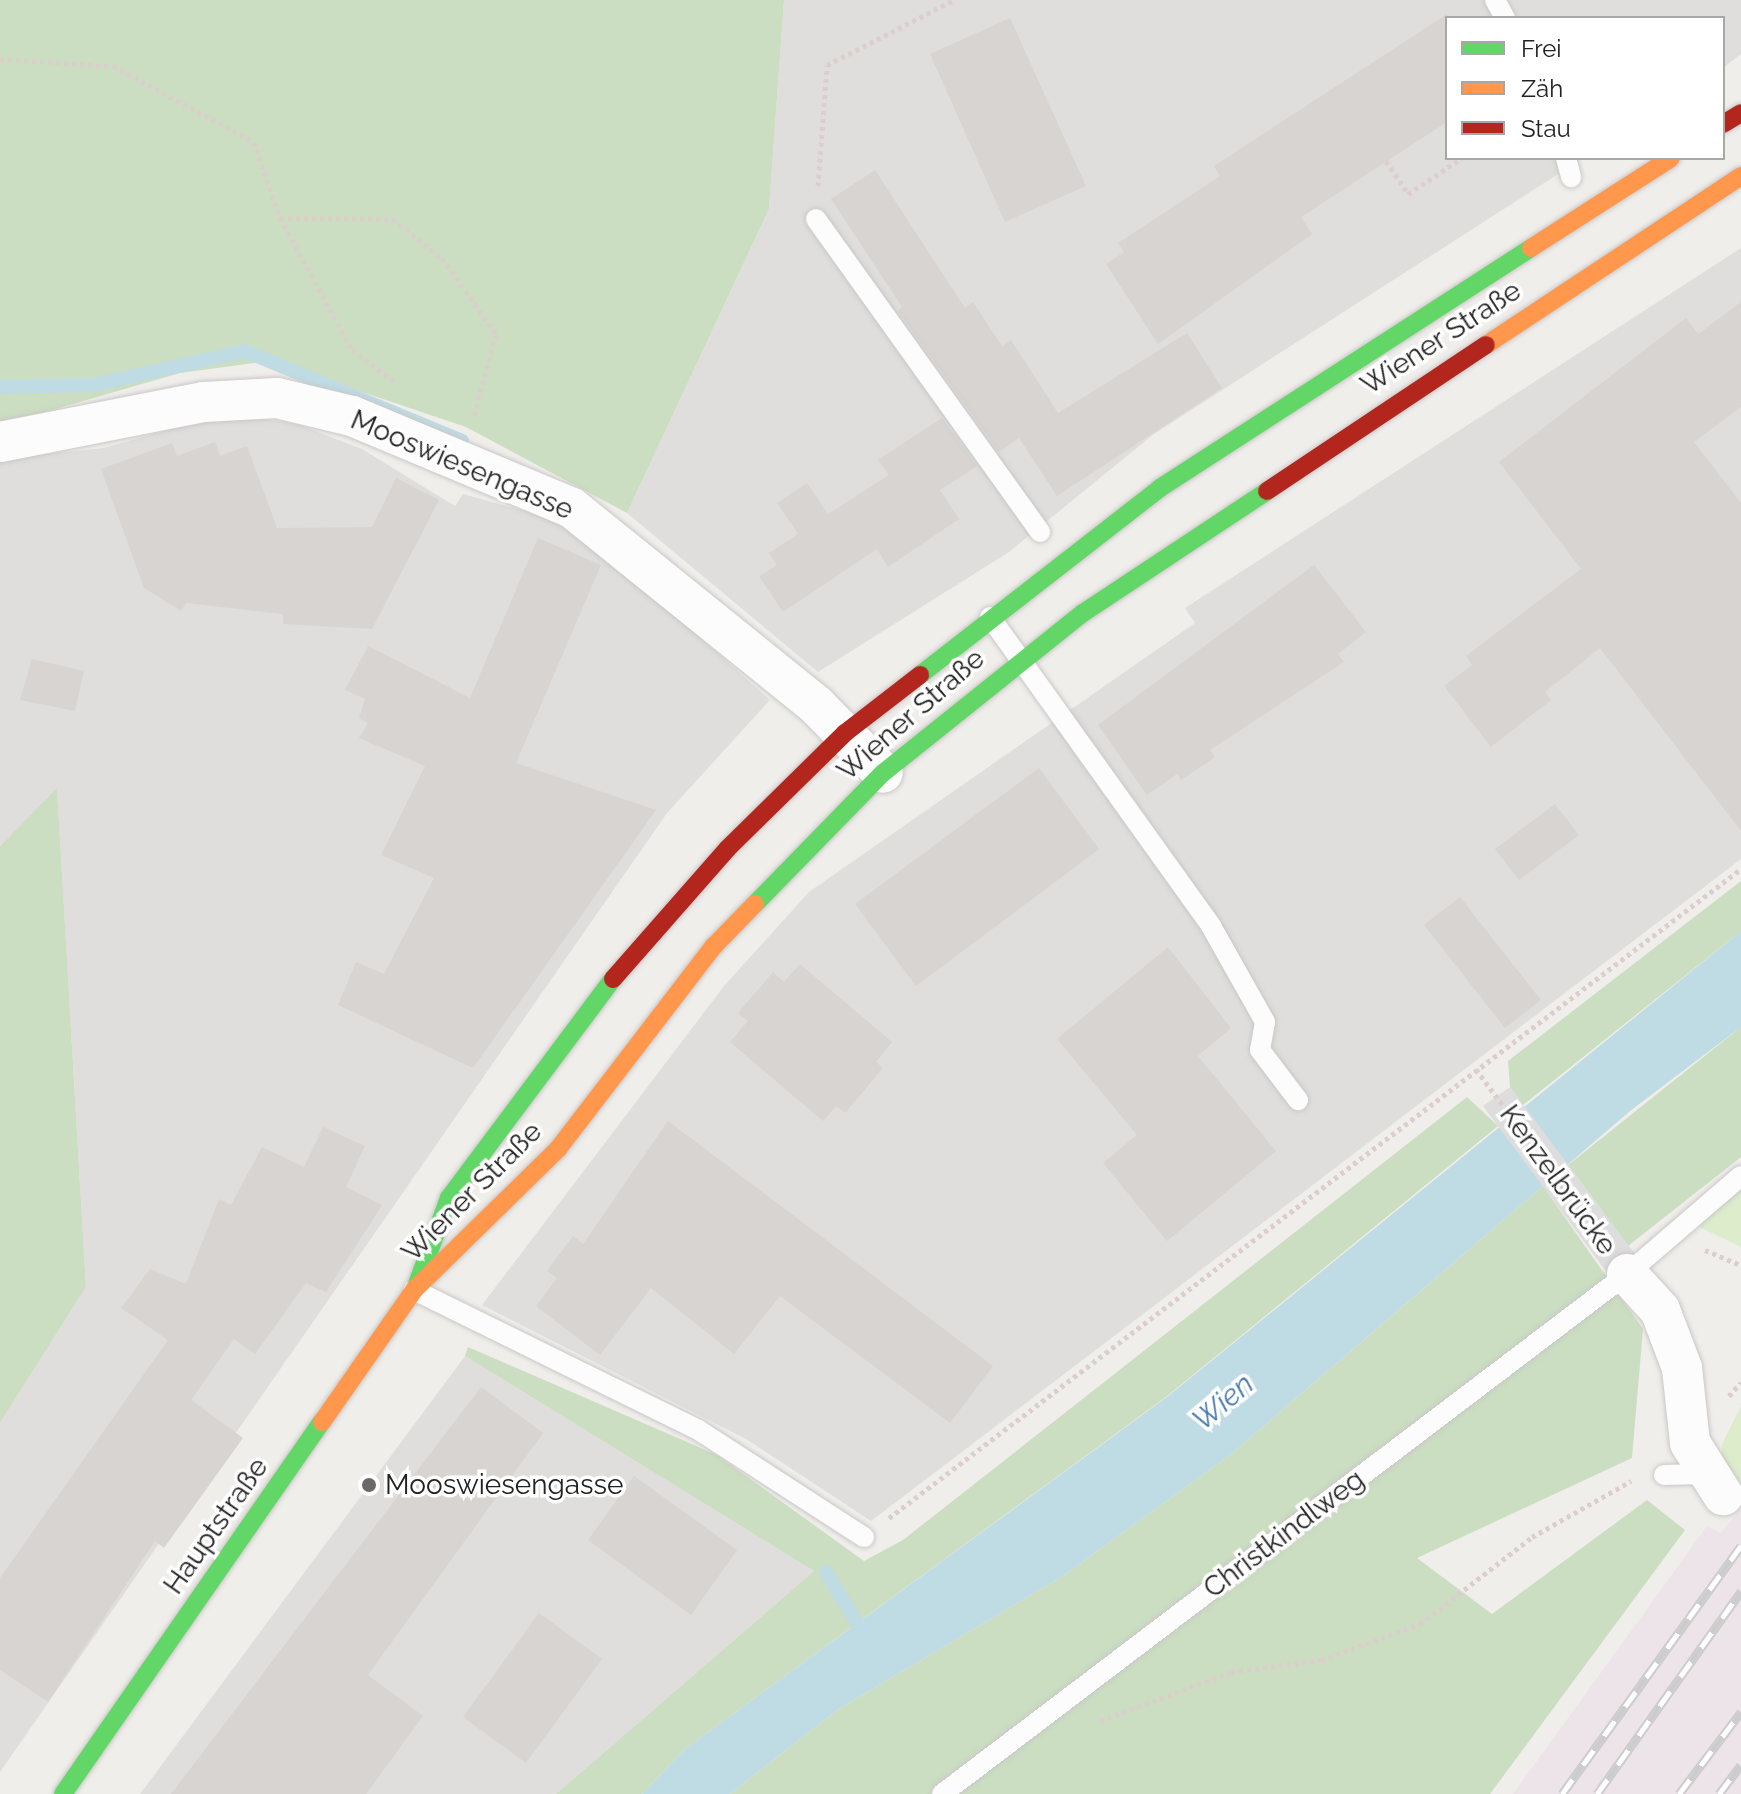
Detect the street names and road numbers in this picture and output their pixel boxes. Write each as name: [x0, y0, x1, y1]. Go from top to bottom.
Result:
street label: Wiener Straße: [1354, 274, 1528, 402]
street label: Mooswiesengasse: [346, 403, 578, 527]
street label: Wiener Straße: [830, 642, 992, 788]
street label: Kenzelbrücke: [1492, 1099, 1624, 1261]
street label: Wiener Straße: [395, 1115, 549, 1269]
street label: Hauptstraße: [157, 1451, 275, 1601]
street label: Christkindlweg: [1197, 1463, 1371, 1605]

